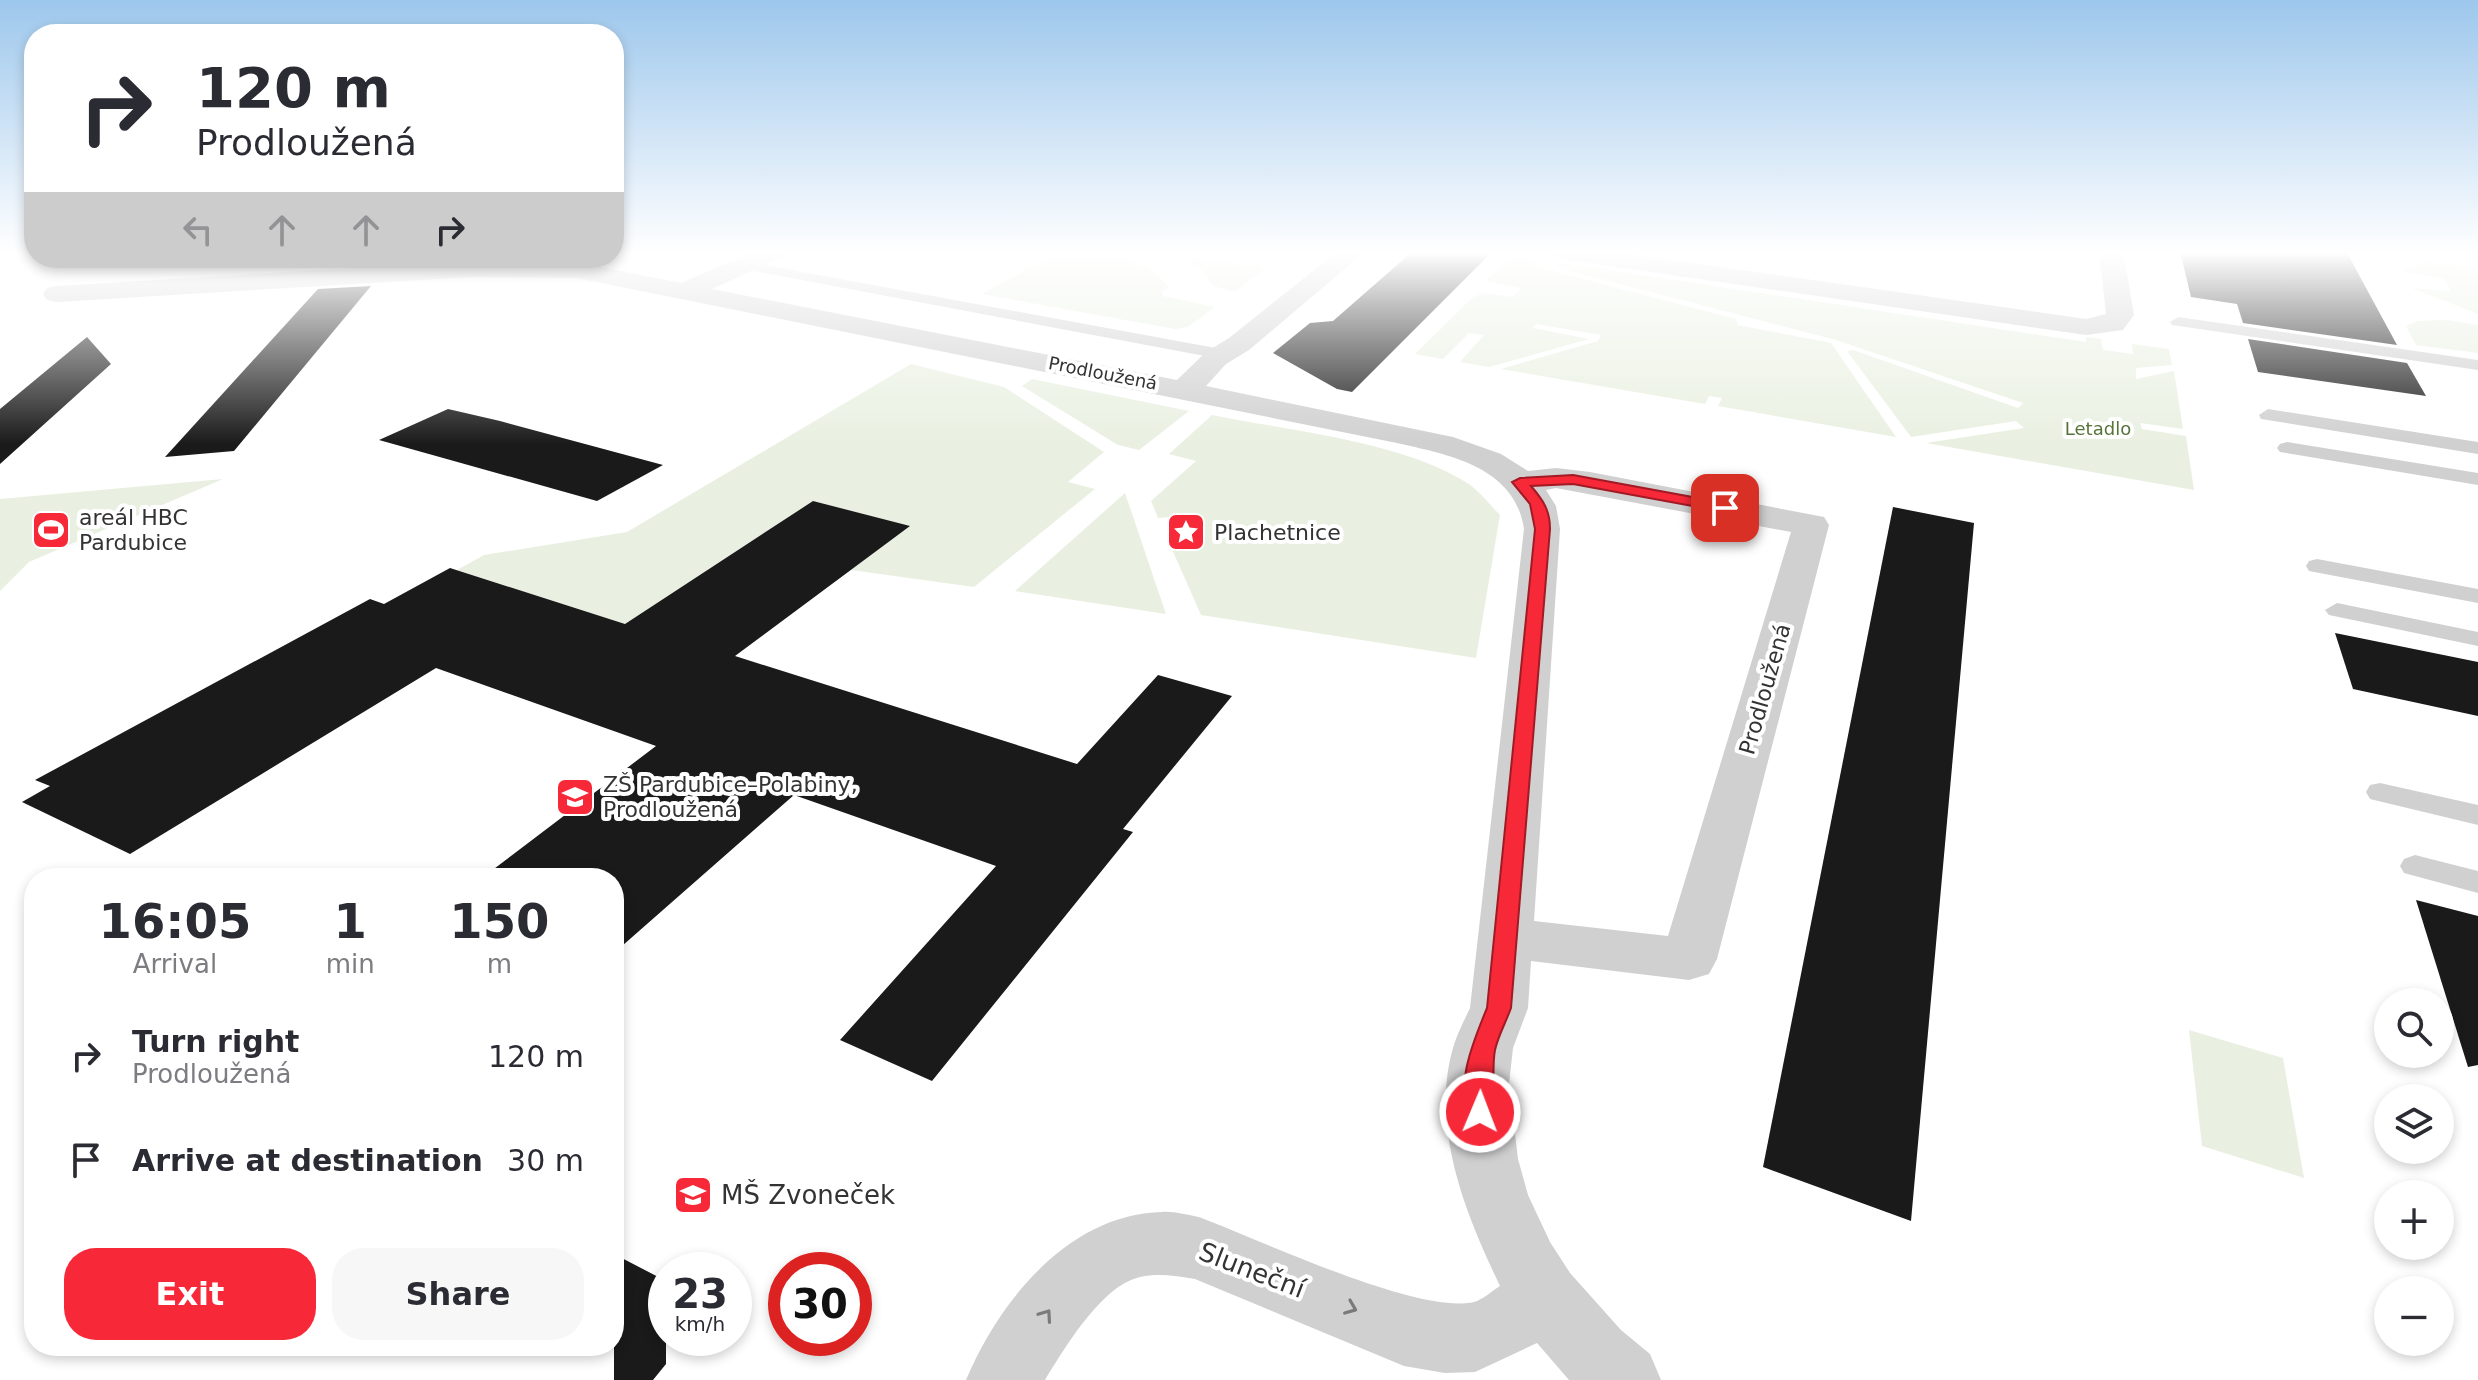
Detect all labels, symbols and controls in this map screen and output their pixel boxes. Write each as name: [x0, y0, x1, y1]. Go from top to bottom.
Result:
text: 120 m: [196, 55, 391, 120]
icon: right: [64, 56, 168, 160]
text: Prodloužená: [196, 122, 417, 163]
icon: left: [176, 208, 220, 252]
icon: ahead: [260, 208, 304, 252]
icon: ahead: [344, 208, 388, 252]
icon: right: [428, 208, 472, 252]
street label: Prodloužená: [1047, 352, 1159, 394]
park label: Letadlo: [2065, 418, 2131, 439]
pin: [1691, 474, 1759, 542]
icon: arrive: [1703, 486, 1747, 530]
place label: areál HBC Pardubice: [79, 505, 188, 555]
sports icon: areál HBC Pardubice: [30, 509, 72, 551]
place icon: Plachetnice: [1165, 511, 1207, 553]
place label: Plachetnice: [1214, 520, 1341, 545]
street label: Prodloužená: [1734, 621, 1796, 757]
place label: ZŠ Pardubice–Polabiny, Prodloužená: [603, 772, 858, 822]
school or university icon: ZŠ Pardubice–Polabiny, Prodloužená: [554, 776, 596, 818]
text: 16:05: [98, 893, 251, 949]
text: 1: [334, 893, 367, 949]
text: 150: [449, 893, 549, 949]
text: Arrival: [133, 949, 217, 979]
text: min: [326, 949, 375, 979]
text: m: [487, 949, 512, 979]
map controls: [2374, 988, 2454, 1356]
button: search: [2374, 988, 2454, 1068]
text: Turn right: [132, 1024, 299, 1059]
icon: right: [64, 1034, 108, 1078]
text: 120 m: [488, 1039, 584, 1074]
text: Prodloužená: [132, 1059, 291, 1089]
position arrow: [1438, 1070, 1522, 1154]
button: layers: [2374, 1084, 2454, 1164]
icon: arrive: [64, 1138, 108, 1182]
text: Arrive at destination: [132, 1143, 483, 1178]
text: 30 m: [507, 1143, 584, 1178]
school or university icon: MŠ Zvoneček: [672, 1174, 714, 1216]
place label: MŠ Zvoneček: [721, 1179, 895, 1210]
button: +: [2374, 1180, 2454, 1260]
street label: Sluneční: [1195, 1236, 1310, 1304]
button: Exit: [64, 1248, 316, 1340]
button: Share: [332, 1248, 584, 1340]
speed limit sign: 30: [768, 1252, 872, 1356]
text: 23: [672, 1271, 728, 1317]
button: −: [2374, 1276, 2454, 1356]
one-way arrow: [1343, 1298, 1357, 1315]
one-way arrow: [1036, 1309, 1051, 1323]
text: km/h: [675, 1312, 725, 1336]

